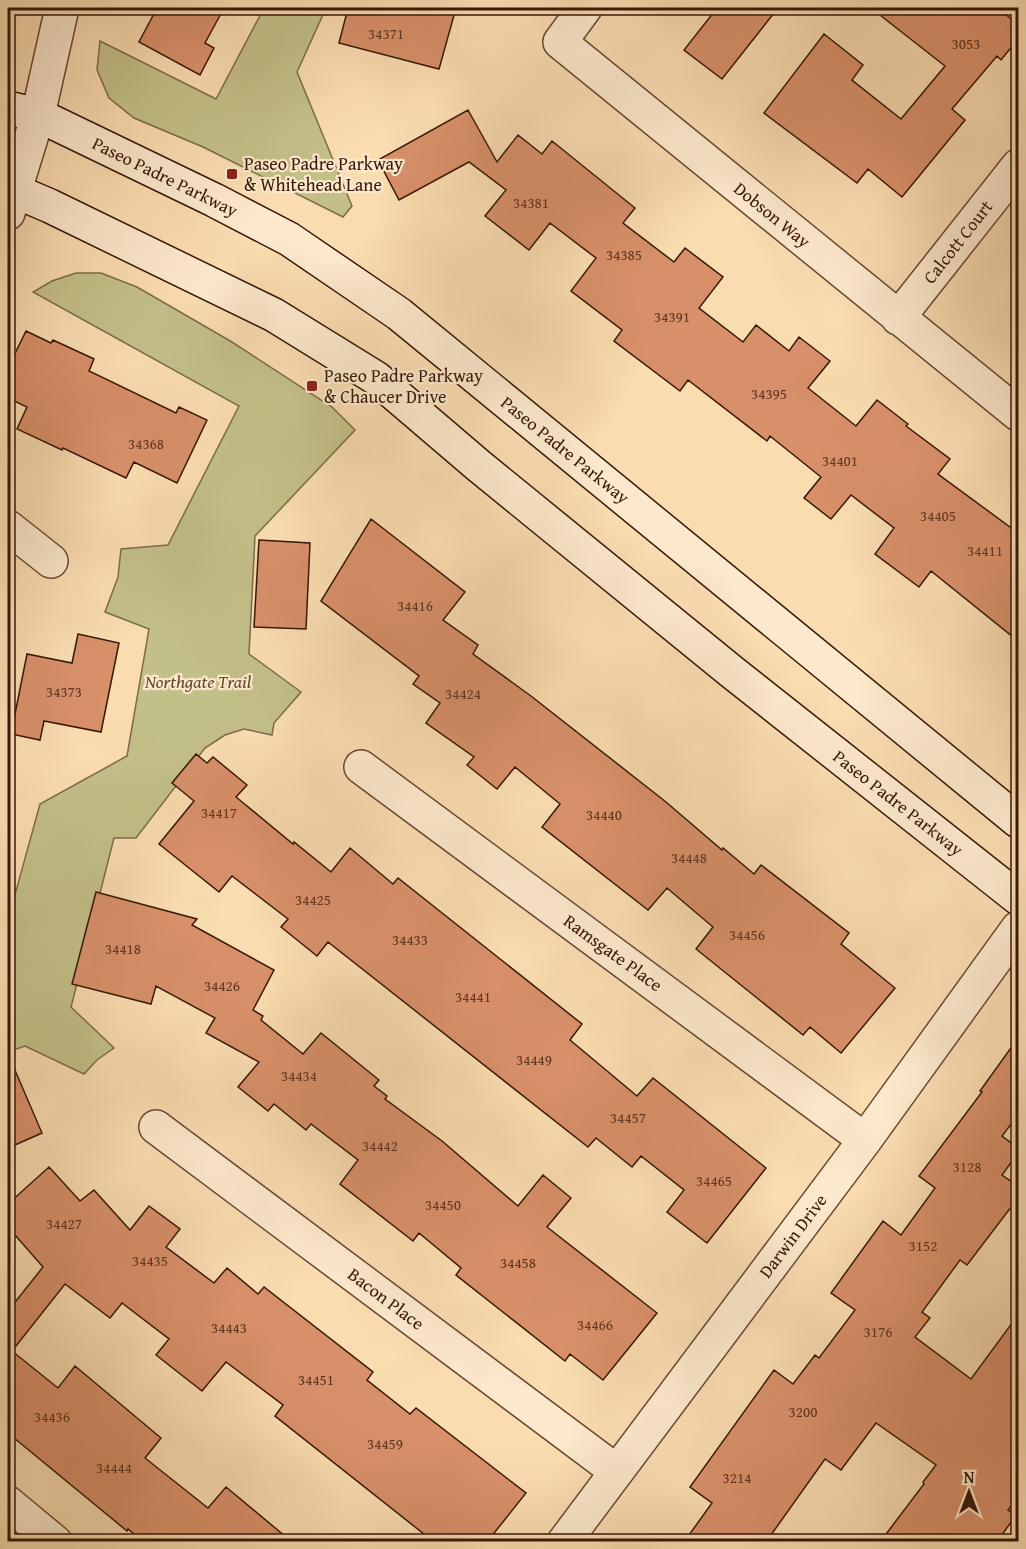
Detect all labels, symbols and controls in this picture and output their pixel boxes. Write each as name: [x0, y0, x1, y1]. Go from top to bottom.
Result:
house number: 34371: [368, 23, 404, 44]
house number: 3053: [952, 33, 980, 54]
street label: Paseo Padre Parkway: [88, 130, 243, 224]
place label: Paseo Padre Parkway & Whitehead Lane: [244, 150, 403, 198]
marker: Paseo Padre Parkway & Whitehead Lane: [225, 167, 239, 181]
street label: Dobson Way: [728, 175, 817, 254]
house number: 34381: [513, 192, 549, 213]
street label: Calcott Court: [916, 194, 999, 289]
house number: 34385: [606, 244, 642, 265]
house number: 34391: [654, 306, 690, 327]
place label: Paseo Padre Parkway & Chaucer Drive: [324, 362, 483, 410]
marker: Paseo Padre Parkway & Chaucer Drive: [305, 379, 319, 393]
house number: 34395: [751, 383, 787, 404]
street label: Paseo Padre Parkway: [495, 389, 636, 510]
house number: 34368: [128, 433, 164, 454]
house number: 34401: [822, 450, 858, 471]
house number: 34405: [920, 505, 956, 526]
house number: 34411: [967, 540, 1003, 561]
house number: 34416: [397, 595, 433, 616]
park label: Northgate Trail: [144, 668, 252, 695]
house number: 34373: [46, 681, 82, 702]
house number: 34424: [445, 683, 481, 704]
street label: Paseo Padre Parkway: [827, 743, 969, 862]
house number: 34417: [201, 802, 237, 823]
house number: 34440: [586, 804, 622, 825]
house number: 34448: [671, 847, 707, 868]
house number: 34425: [295, 889, 331, 910]
street label: Ramsgate Place: [558, 907, 668, 998]
house number: 34456: [729, 924, 765, 945]
house number: 34433: [392, 929, 428, 950]
house number: 34418: [105, 938, 141, 959]
house number: 34426: [204, 975, 240, 996]
house number: 34441: [455, 986, 491, 1007]
house number: 34449: [516, 1049, 552, 1070]
house number: 34434: [281, 1065, 317, 1086]
house number: 34457: [610, 1107, 646, 1128]
house number: 34442: [362, 1135, 398, 1156]
house number: 3128: [953, 1156, 981, 1177]
house number: 34465: [696, 1170, 732, 1191]
street label: Darwin Drive: [752, 1188, 833, 1283]
house number: 34450: [425, 1194, 461, 1215]
house number: 34427: [46, 1213, 82, 1234]
house number: 3152: [909, 1235, 937, 1256]
house number: 34435: [132, 1250, 168, 1271]
house number: 34458: [500, 1252, 536, 1273]
street label: Bacon Place: [342, 1261, 430, 1336]
house number: 34466: [577, 1314, 613, 1335]
house number: 34443: [211, 1317, 247, 1338]
house number: 3176: [864, 1321, 892, 1342]
house number: 34451: [298, 1369, 334, 1390]
house number: 3200: [789, 1401, 817, 1422]
house number: 34436: [34, 1406, 70, 1427]
house number: 34459: [367, 1433, 403, 1454]
house number: 34444: [96, 1457, 132, 1478]
north arrow: [939, 1462, 999, 1522]
text: N: [964, 1465, 975, 1489]
house number: 3214: [723, 1467, 751, 1488]

